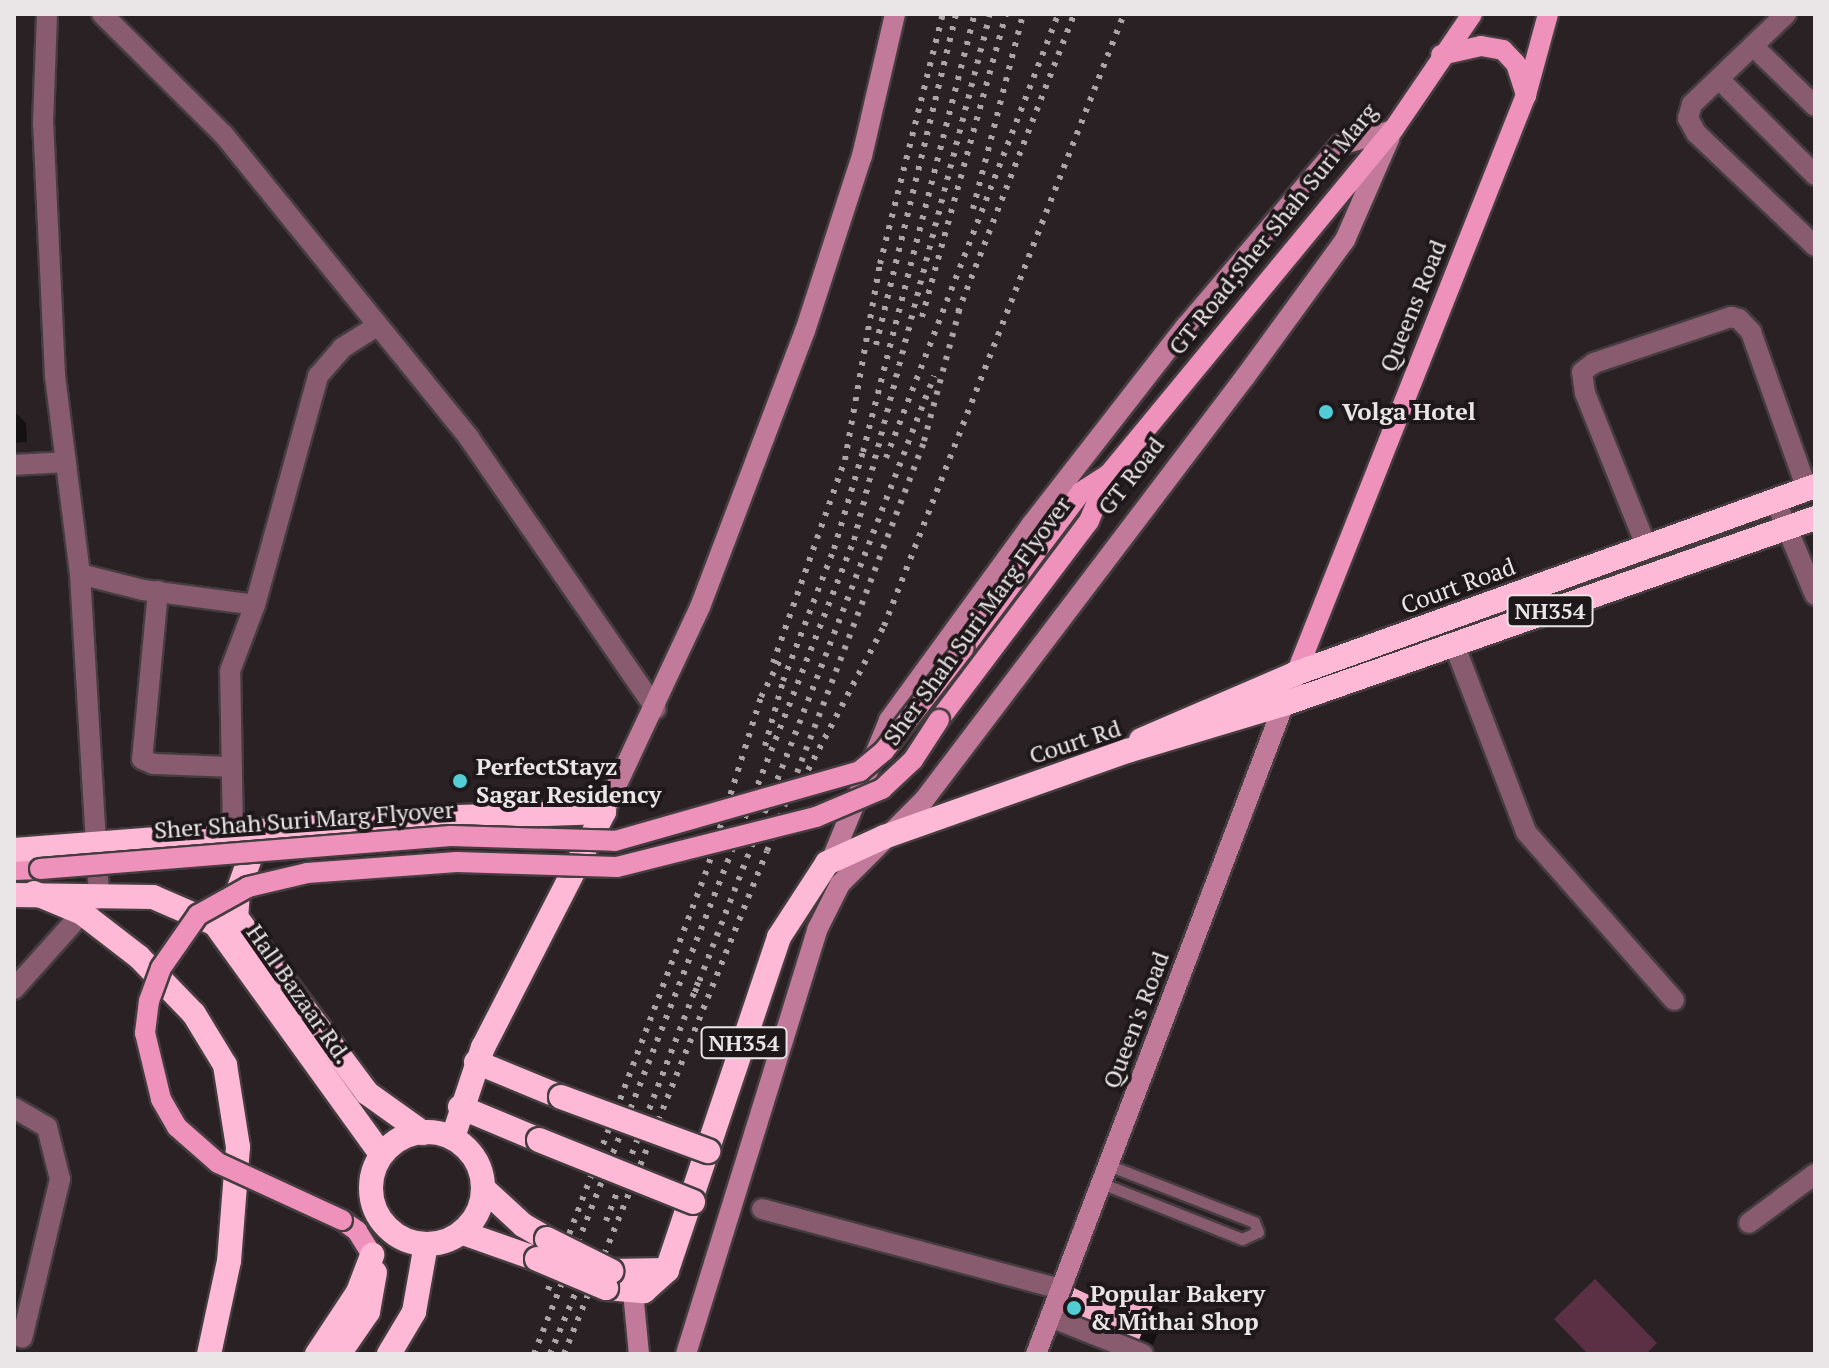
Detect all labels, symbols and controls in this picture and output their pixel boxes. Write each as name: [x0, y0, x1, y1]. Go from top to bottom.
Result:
street label: GT Road;Sher Shah Suri Marg: [1163, 97, 1383, 361]
street label: Queens Road: [1373, 236, 1453, 376]
place label: Volga Hotel: [1342, 398, 1476, 426]
marker: Volga Hotel: [1317, 403, 1335, 421]
street label: GT Road: [1092, 431, 1170, 521]
street label: Sher Shah Suri Marg Flyover: [877, 491, 1077, 751]
street label: Court Road: [1397, 552, 1519, 620]
road number: NH354: [1506, 593, 1594, 629]
street label: Court Rd: [1026, 714, 1124, 770]
place label: PerfectStayz Sagar Residency: [476, 753, 661, 809]
marker: PerfectStayz Sagar Residency: [451, 772, 469, 790]
street label: Sher Shah Suri Marg Flyover: [153, 795, 455, 845]
street label: Hall Bazaar Rd.: [240, 919, 358, 1069]
street label: Queen's Road: [1097, 947, 1175, 1093]
road number: NH354: [700, 1025, 788, 1061]
place label: Popular Bakery & Mithai Shop: [1090, 1280, 1265, 1336]
marker: Popular Bakery & Mithai Shop: [1065, 1299, 1083, 1317]

